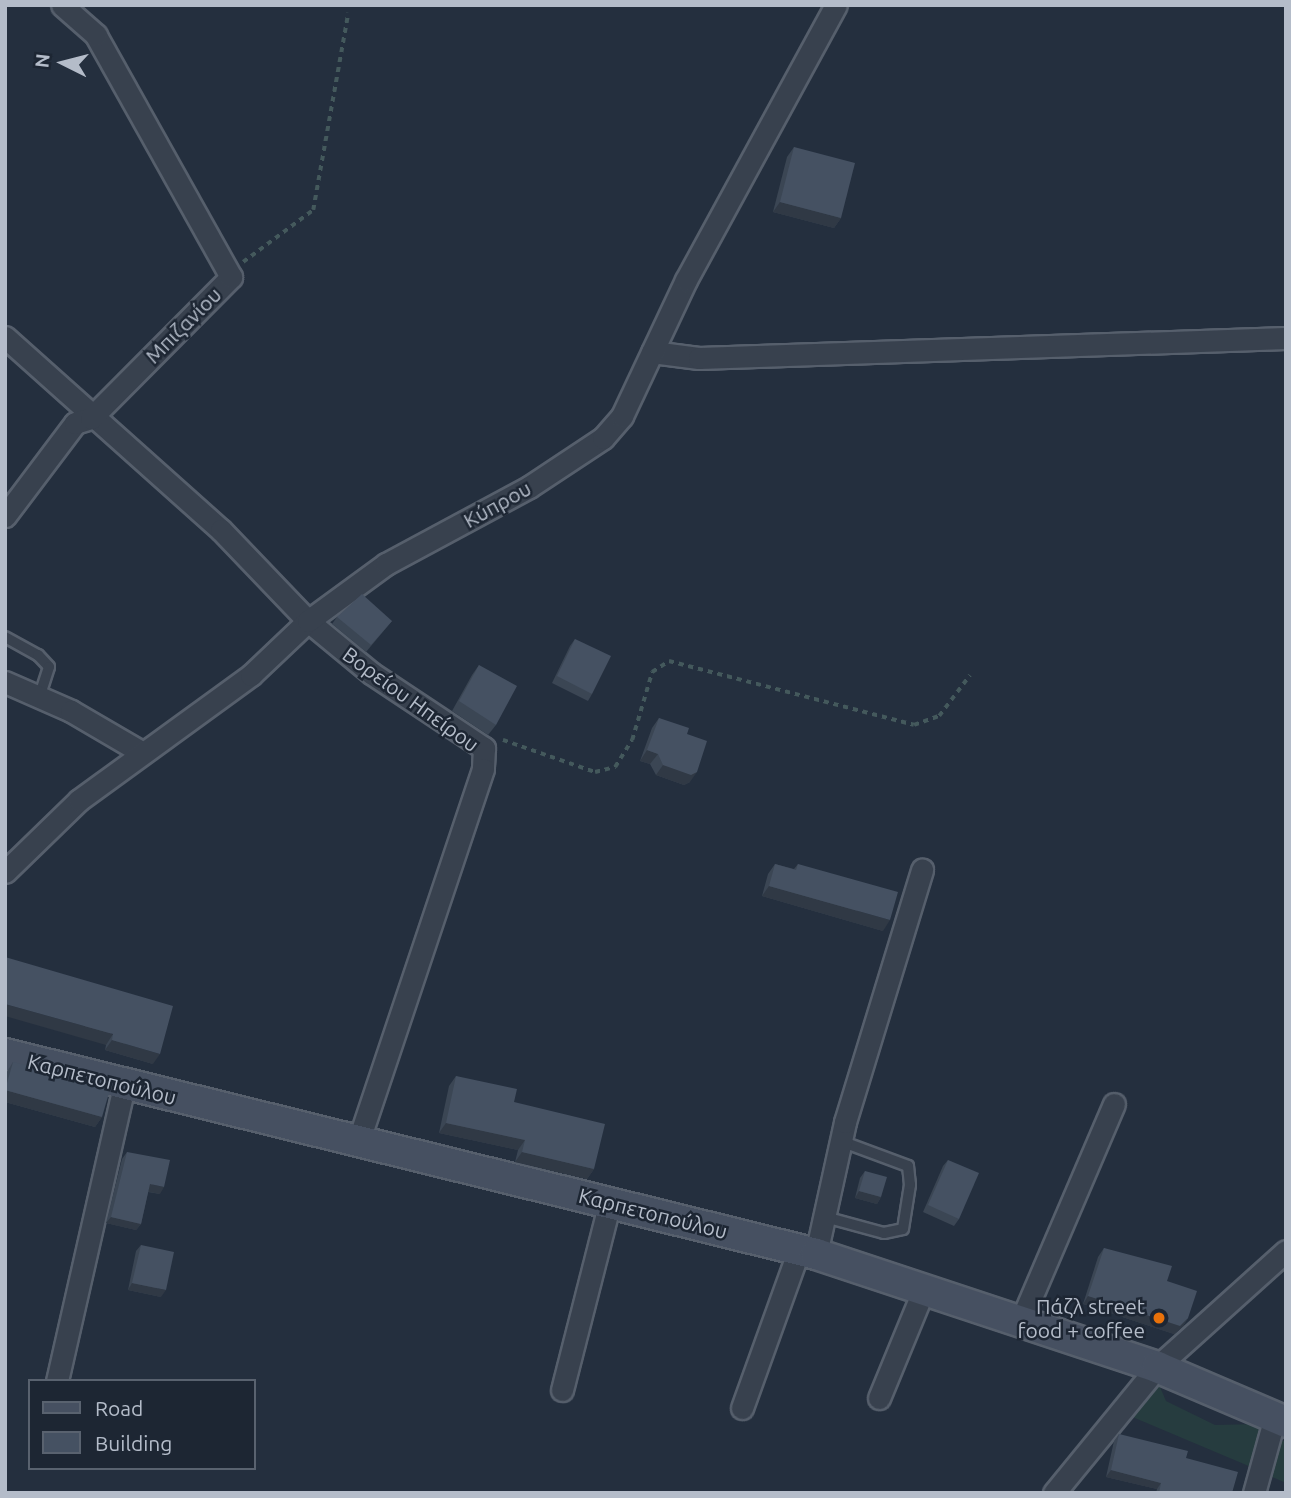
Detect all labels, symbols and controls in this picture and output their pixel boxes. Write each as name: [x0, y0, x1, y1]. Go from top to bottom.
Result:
north arrow: [28, 28, 98, 98]
text: N: [30, 53, 54, 69]
street label: Μπιζανίου: [140, 282, 226, 368]
street label: Κύπρου: [459, 475, 535, 533]
street label: Βορείου Ηπείρου: [338, 641, 484, 757]
street label: Καρπετοπούλου: [25, 1048, 179, 1110]
street label: Καρπετοπούλου: [576, 1182, 730, 1244]
place label: Πάζλ street food + coffee: [1018, 1293, 1145, 1343]
marker: Πάζλ street food + coffee: [1151, 1310, 1167, 1326]
legend: [28, 1379, 256, 1470]
text: Road: [95, 1396, 143, 1420]
text: Building: [95, 1431, 172, 1455]

